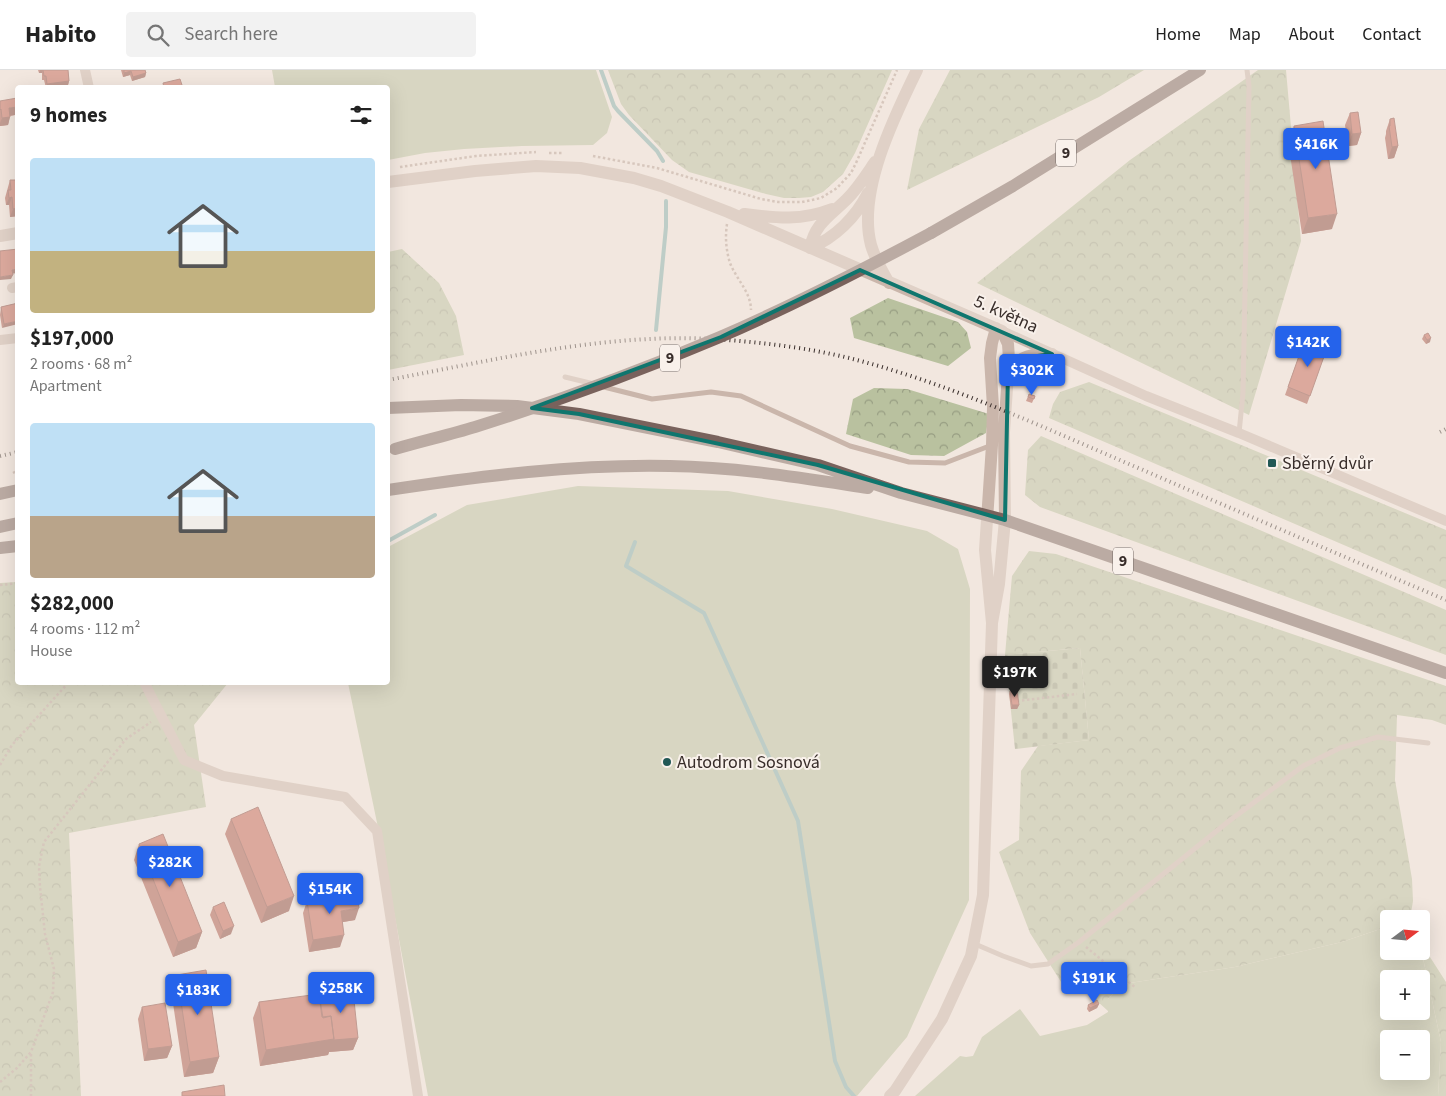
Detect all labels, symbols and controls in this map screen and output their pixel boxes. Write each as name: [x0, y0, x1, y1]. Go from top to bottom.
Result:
search box: [126, 12, 476, 57]
text: Habito: [25, 17, 96, 52]
icon: search: [144, 21, 172, 49]
text: Search here: [184, 21, 278, 48]
text: Home: [1155, 22, 1201, 47]
text: Map: [1229, 22, 1261, 47]
text: About: [1289, 22, 1334, 47]
text: Contact: [1362, 22, 1421, 47]
text: 9 homes: [30, 100, 107, 130]
icon: filters: [347, 101, 375, 129]
pin: $416K: [1281, 128, 1351, 170]
text: $416K: [1294, 133, 1338, 155]
road number: 9: [1056, 140, 1076, 166]
icon: home: [158, 191, 248, 281]
street label: 5. května: [970, 289, 1042, 339]
text: $197,000: [30, 323, 114, 353]
pin: $142K: [1273, 326, 1343, 368]
text: $142K: [1286, 331, 1330, 353]
road number: 9: [660, 344, 680, 372]
text: 2 rooms · 68 m²: [30, 353, 132, 375]
pin: $302K: [997, 354, 1067, 396]
text: $302K: [1010, 359, 1054, 381]
text: Apartment: [30, 375, 102, 397]
place label: Sběrný dvůr: [1282, 451, 1374, 476]
icon: home: [158, 456, 248, 546]
marker: Sběrný dvůr: [1266, 457, 1278, 469]
road number: 9: [1113, 548, 1133, 574]
text: $282,000: [30, 588, 114, 618]
text: 4 rooms · 112 m²: [30, 618, 140, 640]
text: House: [30, 640, 72, 662]
pin: $197K: [980, 656, 1050, 698]
text: $197K: [993, 661, 1037, 683]
place label: Autodrom Sosnová: [677, 750, 820, 775]
marker: Autodrom Sosnová: [661, 756, 673, 768]
pin: $282K: [135, 846, 205, 888]
text: $282K: [148, 851, 192, 873]
pin: $154K: [295, 872, 365, 915]
text: $154K: [308, 878, 352, 900]
north arrow: [1380, 910, 1430, 960]
map controls: [1380, 910, 1430, 1080]
pin: $191K: [1059, 962, 1129, 1004]
text: $191K: [1072, 967, 1116, 989]
button: +: [1380, 970, 1430, 1020]
pin: $258K: [306, 972, 376, 1014]
pin: $183K: [163, 974, 233, 1016]
text: $258K: [319, 977, 363, 999]
text: $183K: [176, 979, 220, 1001]
button: −: [1380, 1030, 1430, 1080]

